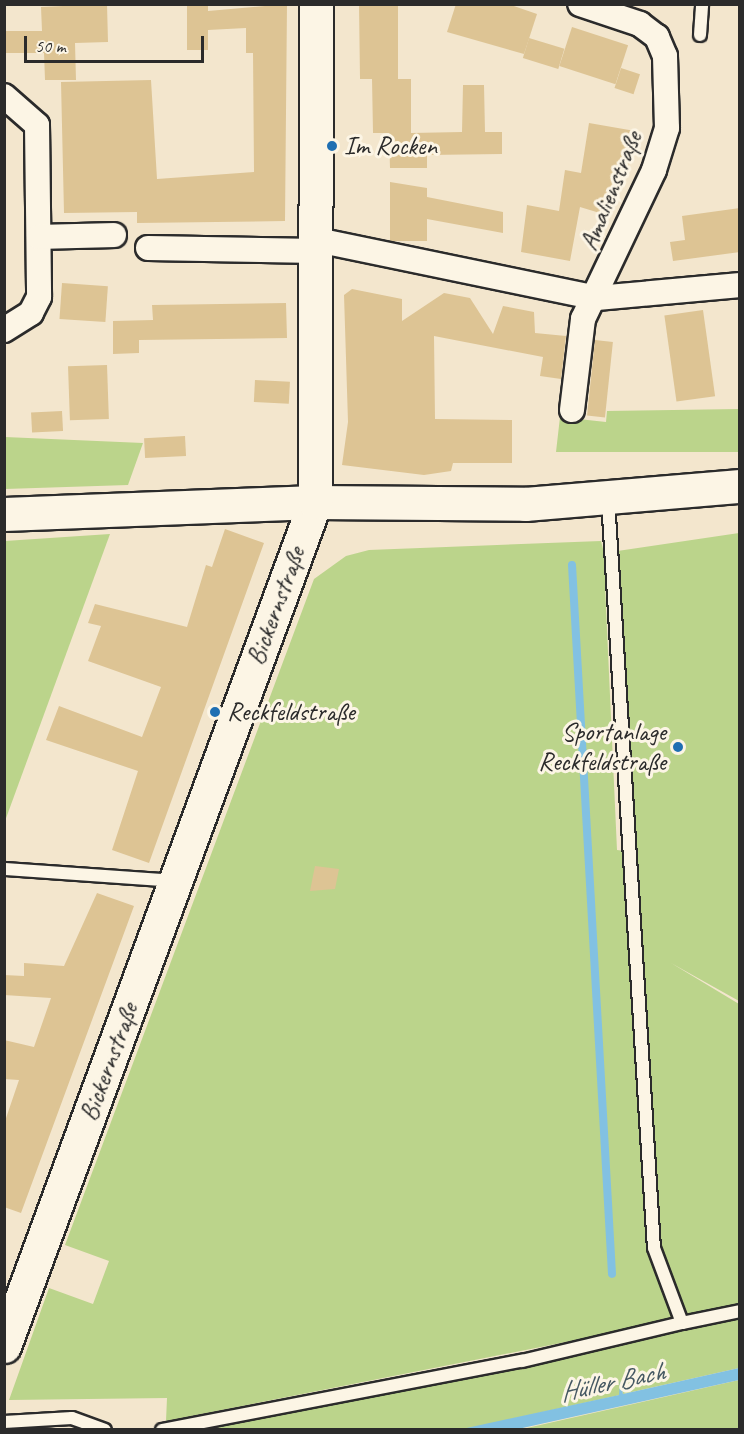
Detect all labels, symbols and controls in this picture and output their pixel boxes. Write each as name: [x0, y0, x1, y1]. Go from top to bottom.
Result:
scale bar: [27, 24, 207, 62]
text: 50 m: [35, 35, 66, 57]
street label: Amalienstraße: [573, 127, 649, 255]
place label: Im Rocken: [344, 130, 437, 162]
marker: Im Rocken: [325, 139, 339, 153]
street label: Bickernstraße: [240, 543, 312, 669]
place label: Reckfeldstraße: [227, 696, 355, 728]
marker: Reckfeldstraße: [208, 705, 222, 719]
place label: Sportanlage Reckfeldstraße: [538, 716, 666, 778]
marker: Sportanlage Reckfeldstraße: [671, 740, 685, 754]
street label: Bickernstraße: [73, 999, 145, 1125]
water label: Hüller Bach: [556, 1355, 668, 1409]

